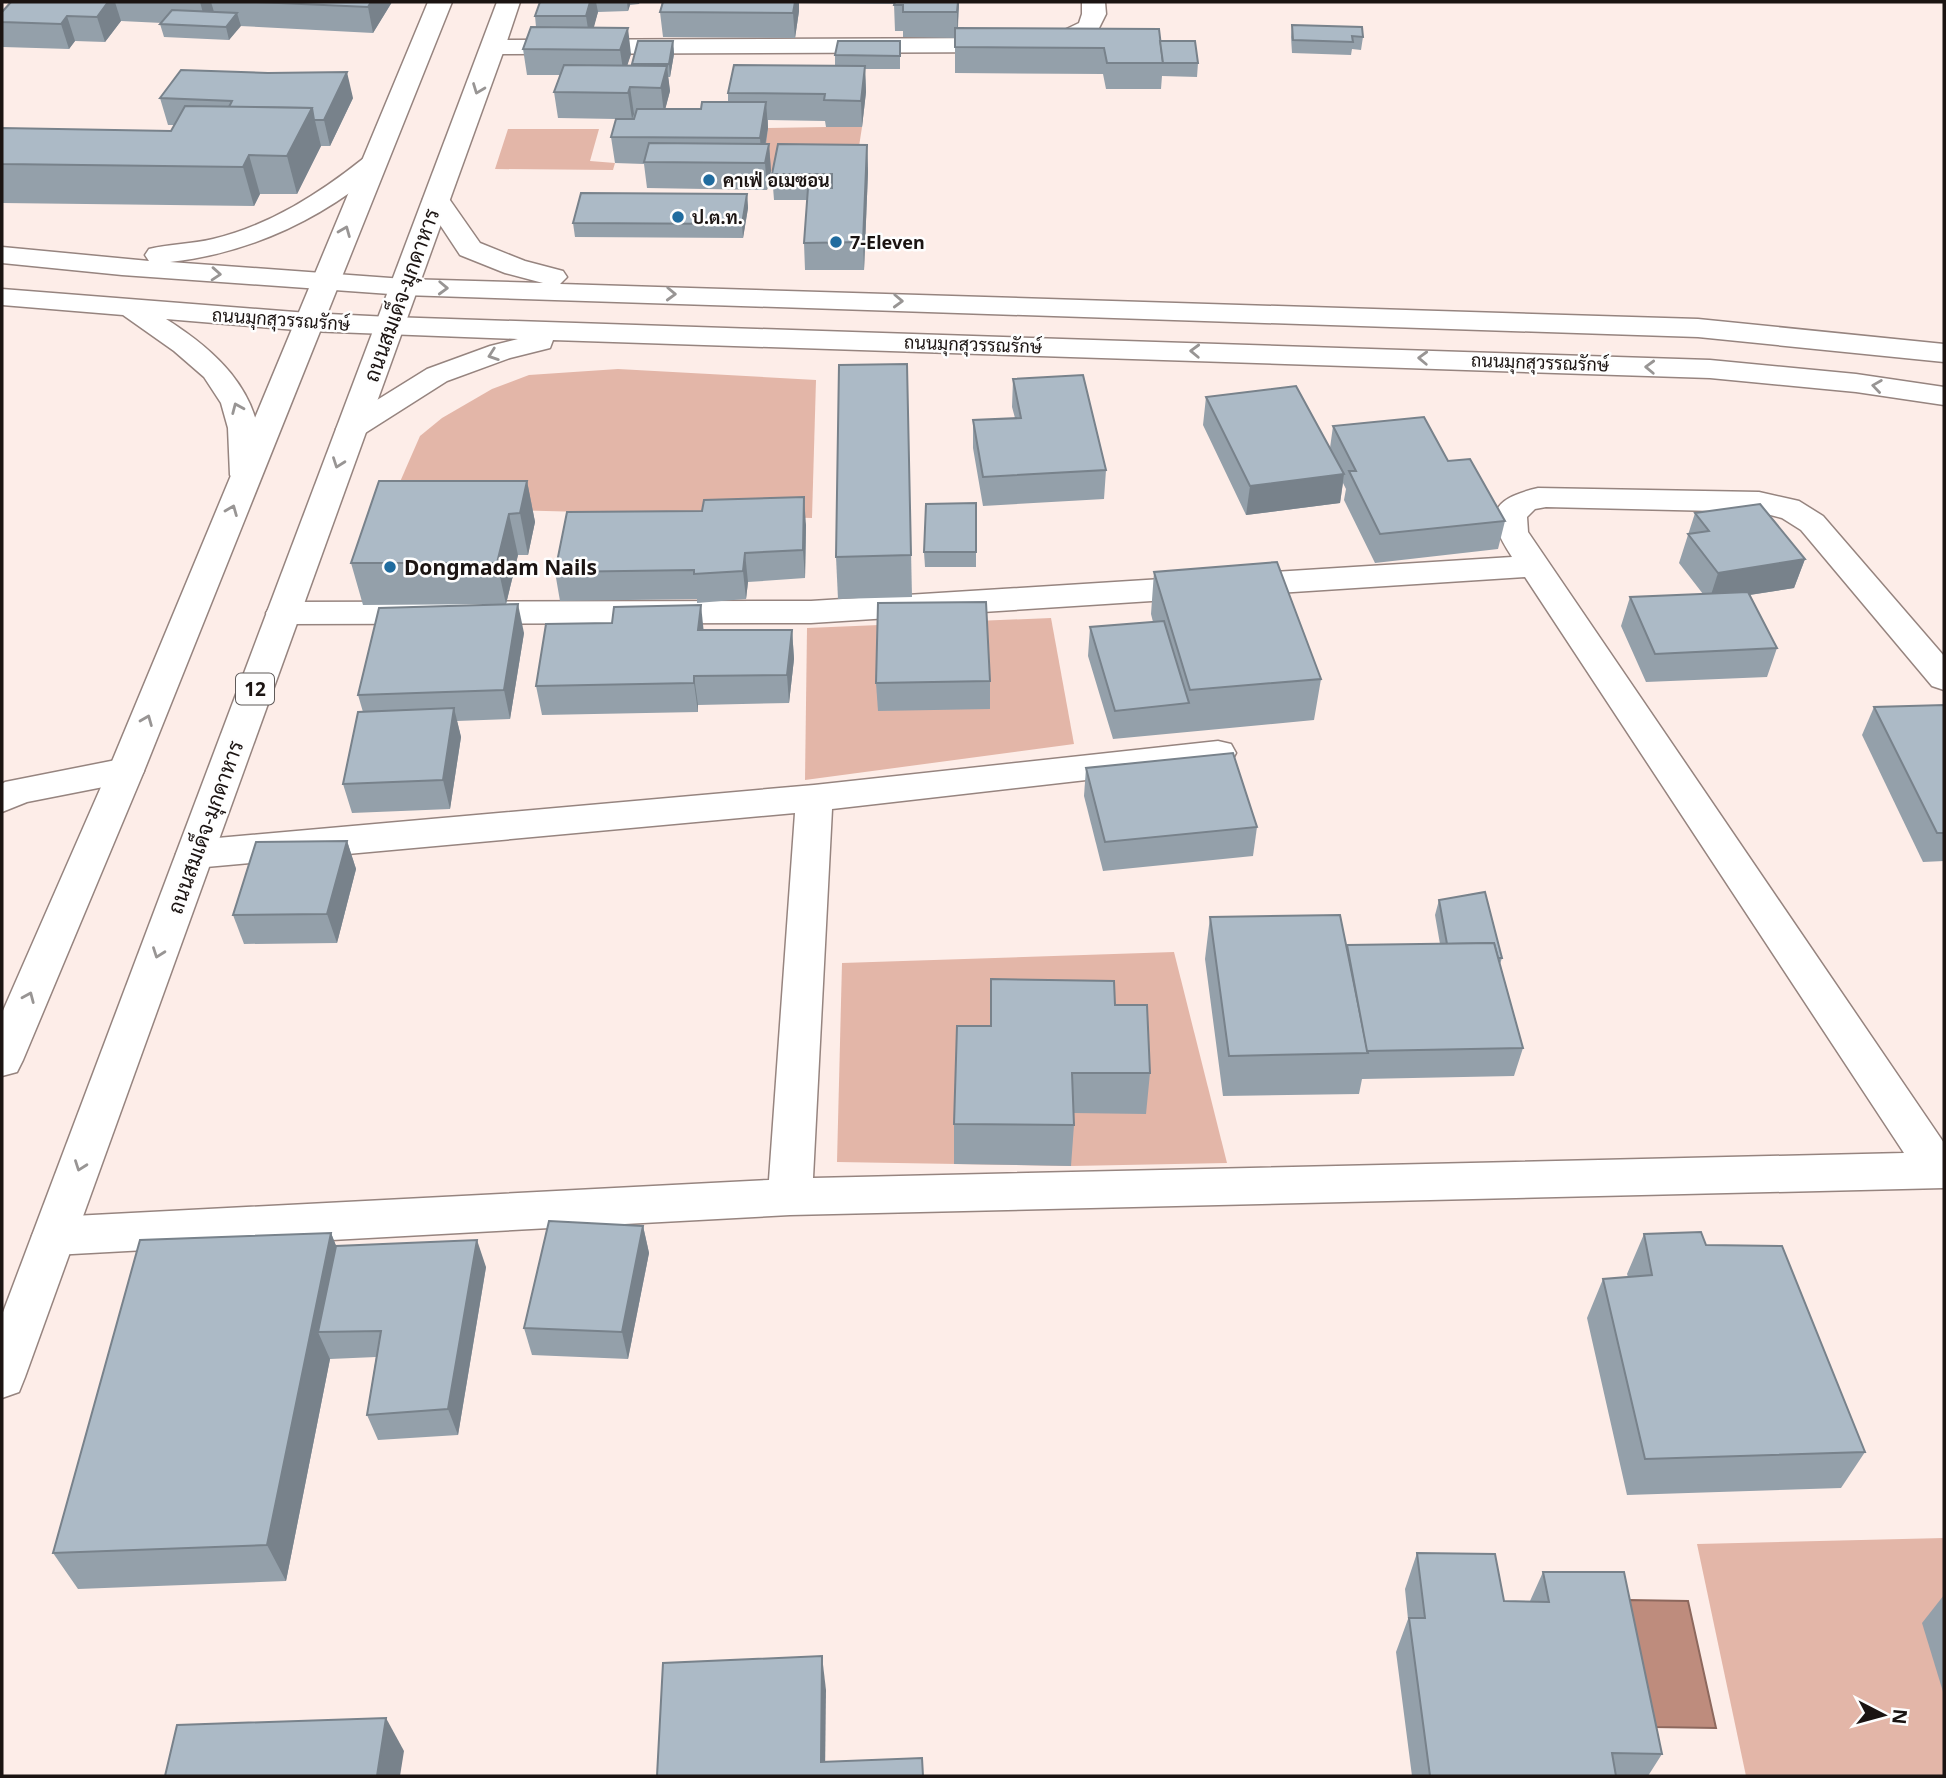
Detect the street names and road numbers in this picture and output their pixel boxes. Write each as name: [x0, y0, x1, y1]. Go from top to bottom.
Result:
street label: ถนนสมเด็จ-มุกดาหาร: [357, 204, 446, 386]
street label: ถนนมุกสุวรรณรักษ์: [211, 302, 352, 337]
street label: ถนนมุกสุวรรณรักษ์: [904, 330, 1043, 359]
street label: ถนนมุกสุวรรณรักษ์: [1471, 348, 1610, 377]
road number: 12: [236, 674, 274, 704]
street label: ถนนสมเด็จ-มุกดาหาร: [161, 736, 250, 918]

